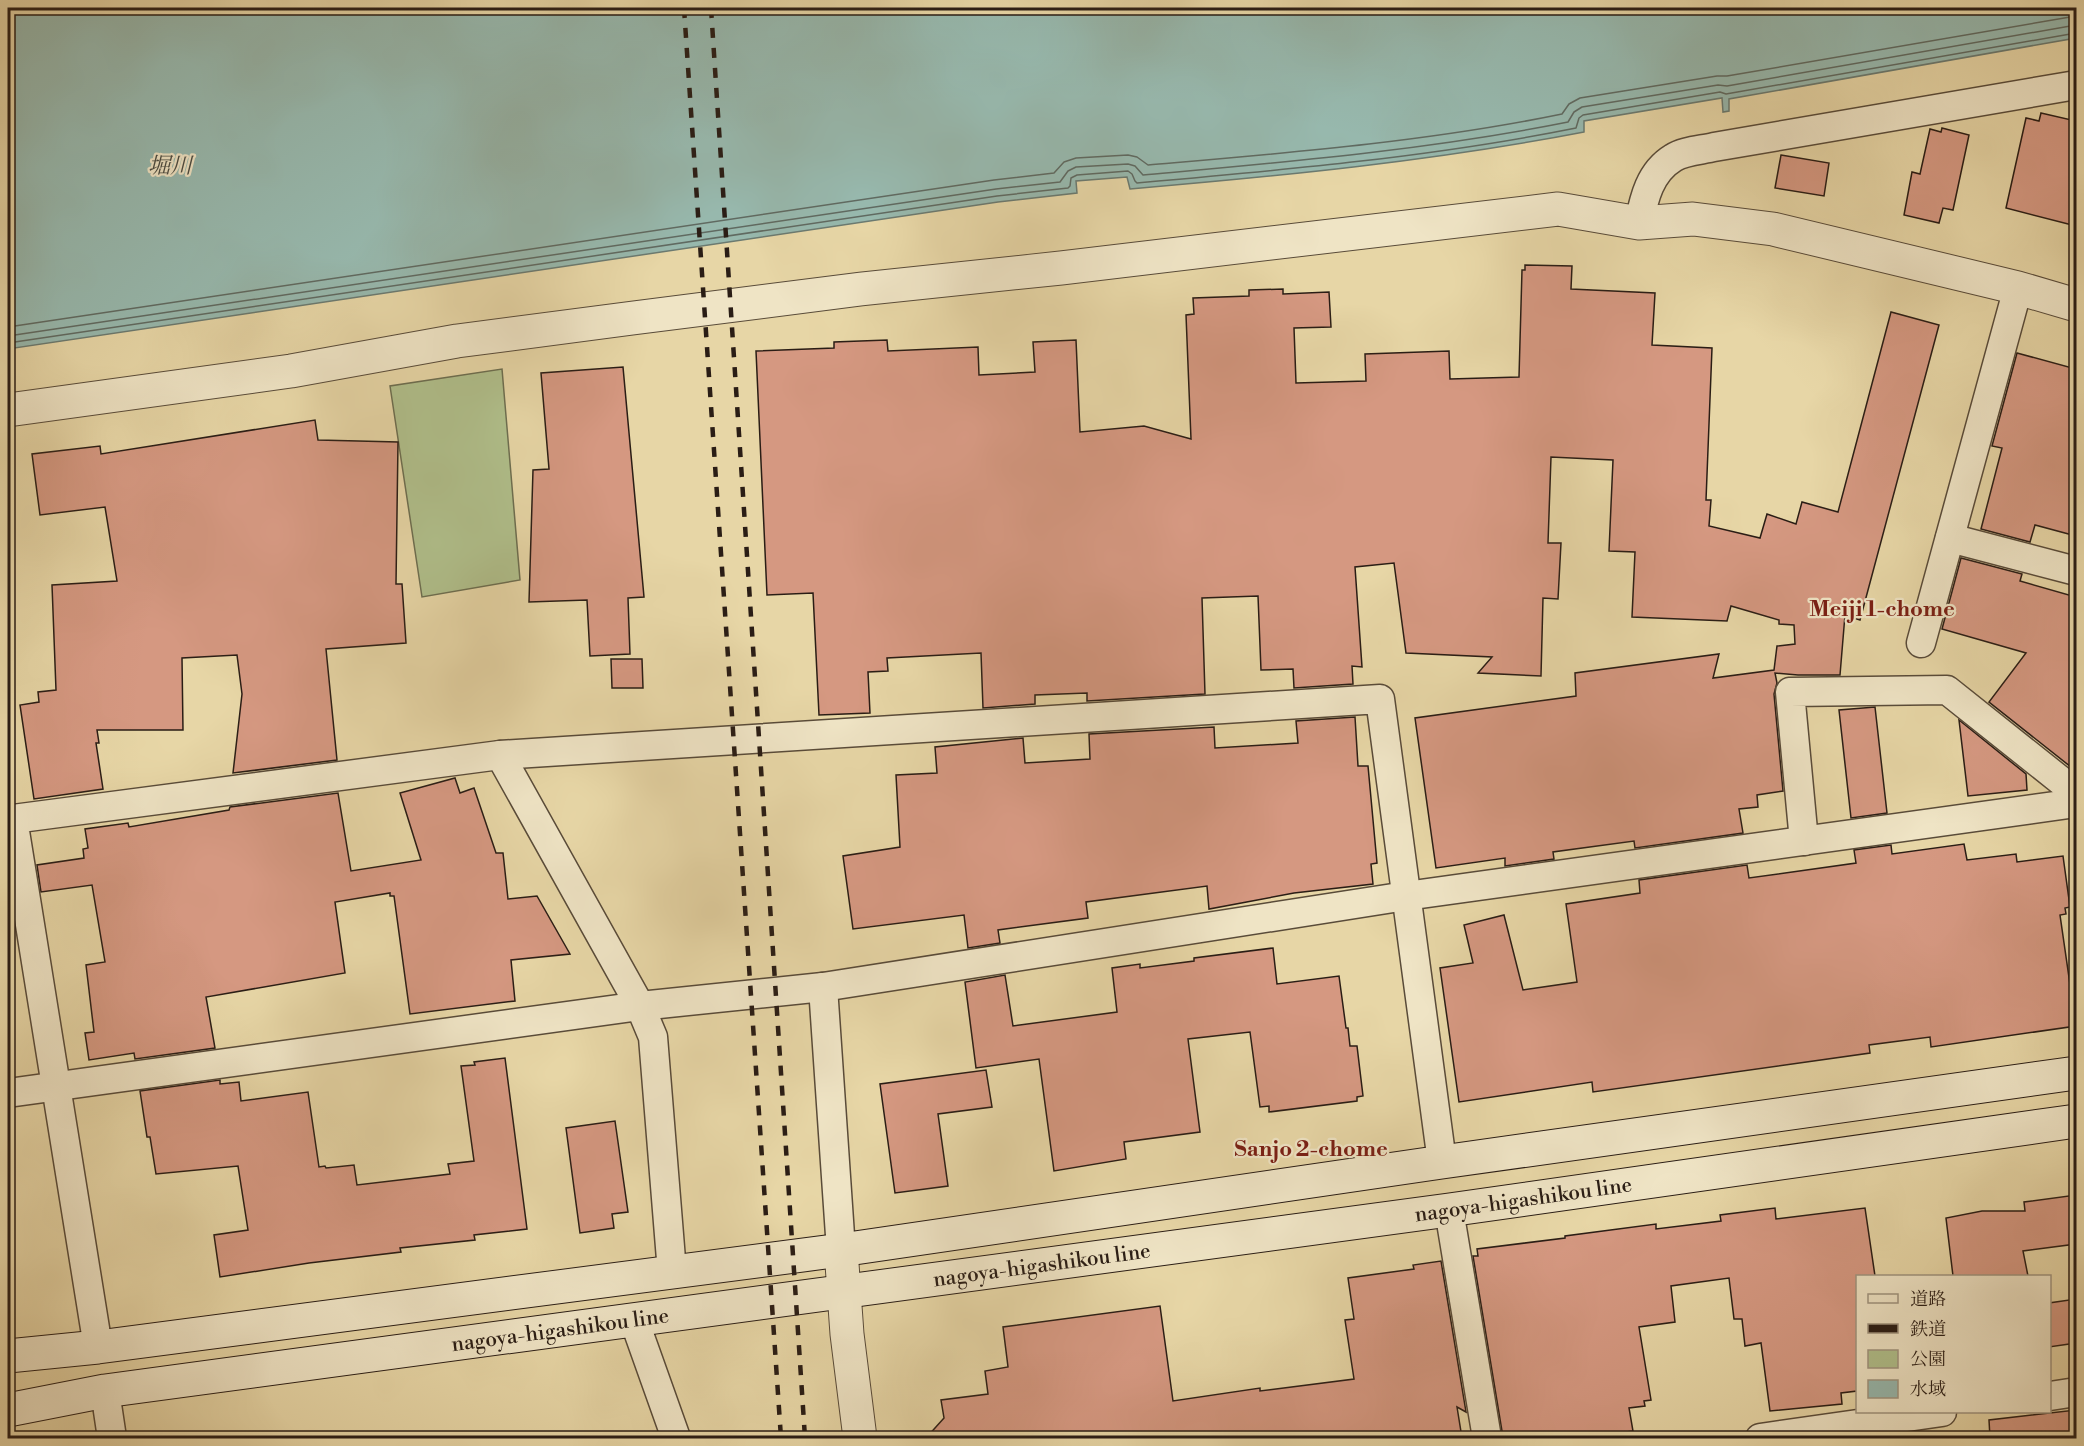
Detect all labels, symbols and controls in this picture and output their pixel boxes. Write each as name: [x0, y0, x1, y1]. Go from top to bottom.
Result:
water label: 堀川: [148, 153, 194, 180]
district label: Meiji 1-chome: [1809, 596, 1955, 623]
district label: Sanjo 2-chome: [1234, 1136, 1388, 1163]
street label: nagoya-higashikou line: [1413, 1172, 1634, 1228]
street label: nagoya-higashikou line: [931, 1238, 1152, 1293]
legend: [1856, 1275, 2051, 1413]
text: 道路: [1910, 1288, 1946, 1311]
street label: nagoya-higashikou line: [450, 1303, 671, 1358]
text: 鉄道: [1910, 1318, 1946, 1341]
text: 公園: [1910, 1348, 1946, 1371]
text: 水域: [1910, 1378, 1946, 1401]

